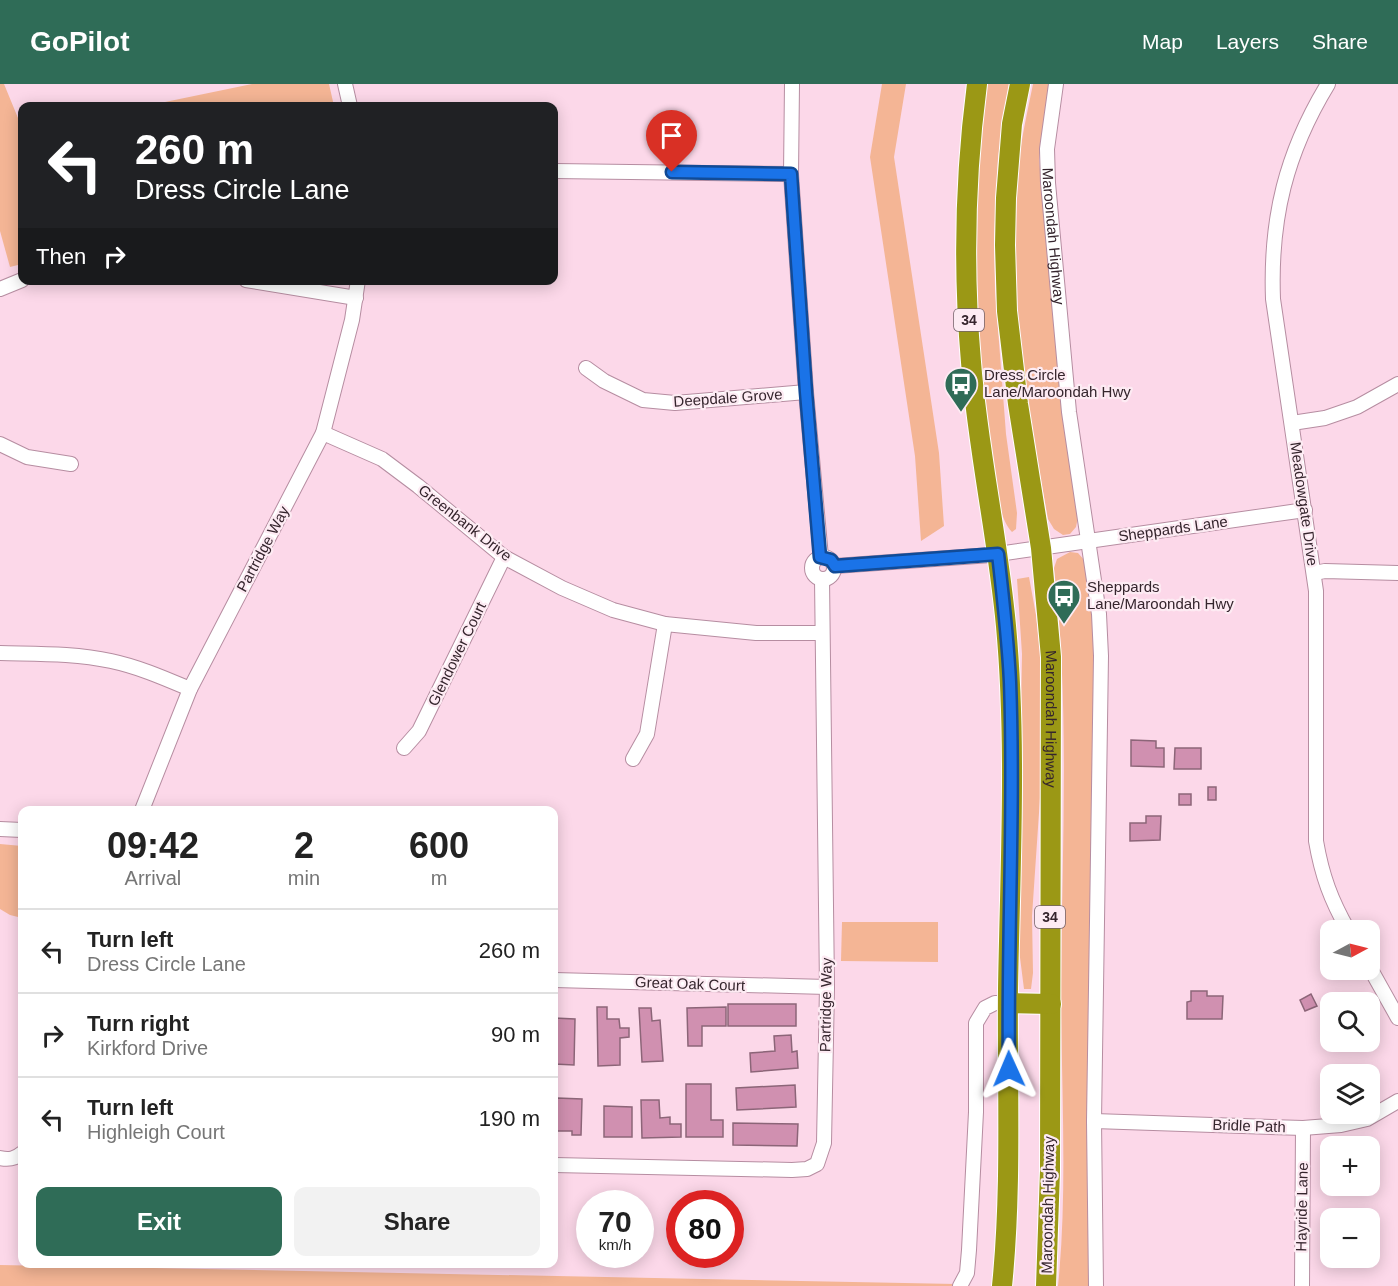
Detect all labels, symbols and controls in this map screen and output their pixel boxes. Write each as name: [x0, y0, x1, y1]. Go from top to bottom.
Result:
text: GoPilot: [30, 26, 130, 57]
text: Map: [1142, 30, 1183, 53]
text: Layers: [1216, 30, 1279, 53]
text: Share: [1312, 30, 1368, 53]
pin: [646, 110, 697, 172]
icon: arrive: [655, 119, 688, 152]
icon: left: [36, 126, 114, 204]
text: 260 m: [135, 126, 254, 173]
street label: Maroondah Highway: [1040, 167, 1068, 306]
text: Dress Circle Lane: [135, 175, 350, 205]
icon: right: [98, 240, 131, 273]
text: Then: [36, 244, 86, 269]
road number: 34: [954, 309, 984, 331]
bus stop icon: Dress Circle Lane/Maroondah Hwy: [943, 366, 979, 413]
place label: Dress Circle Lane/Maroondah Hwy: [984, 366, 1131, 400]
street label: Deepdale Grove: [673, 385, 783, 410]
street label: Meadowgate Drive: [1287, 441, 1322, 567]
street label: Greenbank Drive: [415, 481, 515, 564]
street label: Partridge Way: [233, 503, 292, 594]
street label: Sheppards Lane: [1117, 512, 1229, 545]
bus stop icon: Sheppards Lane/Maroondah Hwy: [1046, 578, 1082, 625]
place label: Sheppards Lane/Maroondah Hwy: [1087, 578, 1234, 612]
street label: Glendower Court: [424, 598, 489, 708]
street label: Maroondah Highway: [1042, 649, 1060, 788]
text: 09:42: [107, 825, 199, 866]
text: 2: [294, 825, 314, 866]
text: 600: [409, 825, 469, 866]
text: Arrival: [125, 867, 181, 889]
text: min: [288, 867, 320, 889]
text: m: [431, 867, 447, 889]
road number: 34: [1035, 906, 1065, 928]
north arrow: [1320, 920, 1380, 980]
map controls: [1320, 920, 1380, 1268]
text: Turn left: [87, 927, 173, 952]
icon: left: [36, 935, 69, 968]
text: 260 m: [479, 938, 540, 963]
text: Dress Circle Lane: [87, 953, 246, 975]
street label: Partridge Way: [816, 957, 835, 1052]
street label: Great Oak Court: [635, 973, 746, 994]
button: search: [1320, 992, 1380, 1052]
text: Turn right: [87, 1011, 189, 1036]
icon: right: [36, 1019, 69, 1052]
text: 90 m: [491, 1022, 540, 1047]
text: Kirkford Drive: [87, 1037, 208, 1059]
position arrow: [977, 1037, 1041, 1101]
button: layers: [1320, 1064, 1380, 1124]
text: Turn left: [87, 1095, 173, 1120]
icon: left: [36, 1103, 69, 1136]
text: 190 m: [479, 1106, 540, 1131]
street label: Bridle Path: [1212, 1116, 1286, 1135]
text: Highleigh Court: [87, 1121, 225, 1143]
street label: Maroondah Highway: [1038, 1136, 1057, 1274]
button: +: [1320, 1136, 1380, 1196]
street label: Hayride Lane: [1292, 1162, 1311, 1252]
button: Exit: [36, 1187, 282, 1256]
button: Share: [294, 1187, 540, 1256]
speed limit sign: 80: [666, 1190, 744, 1268]
text: 70: [598, 1205, 632, 1238]
button: −: [1320, 1208, 1380, 1268]
text: km/h: [599, 1236, 631, 1253]

